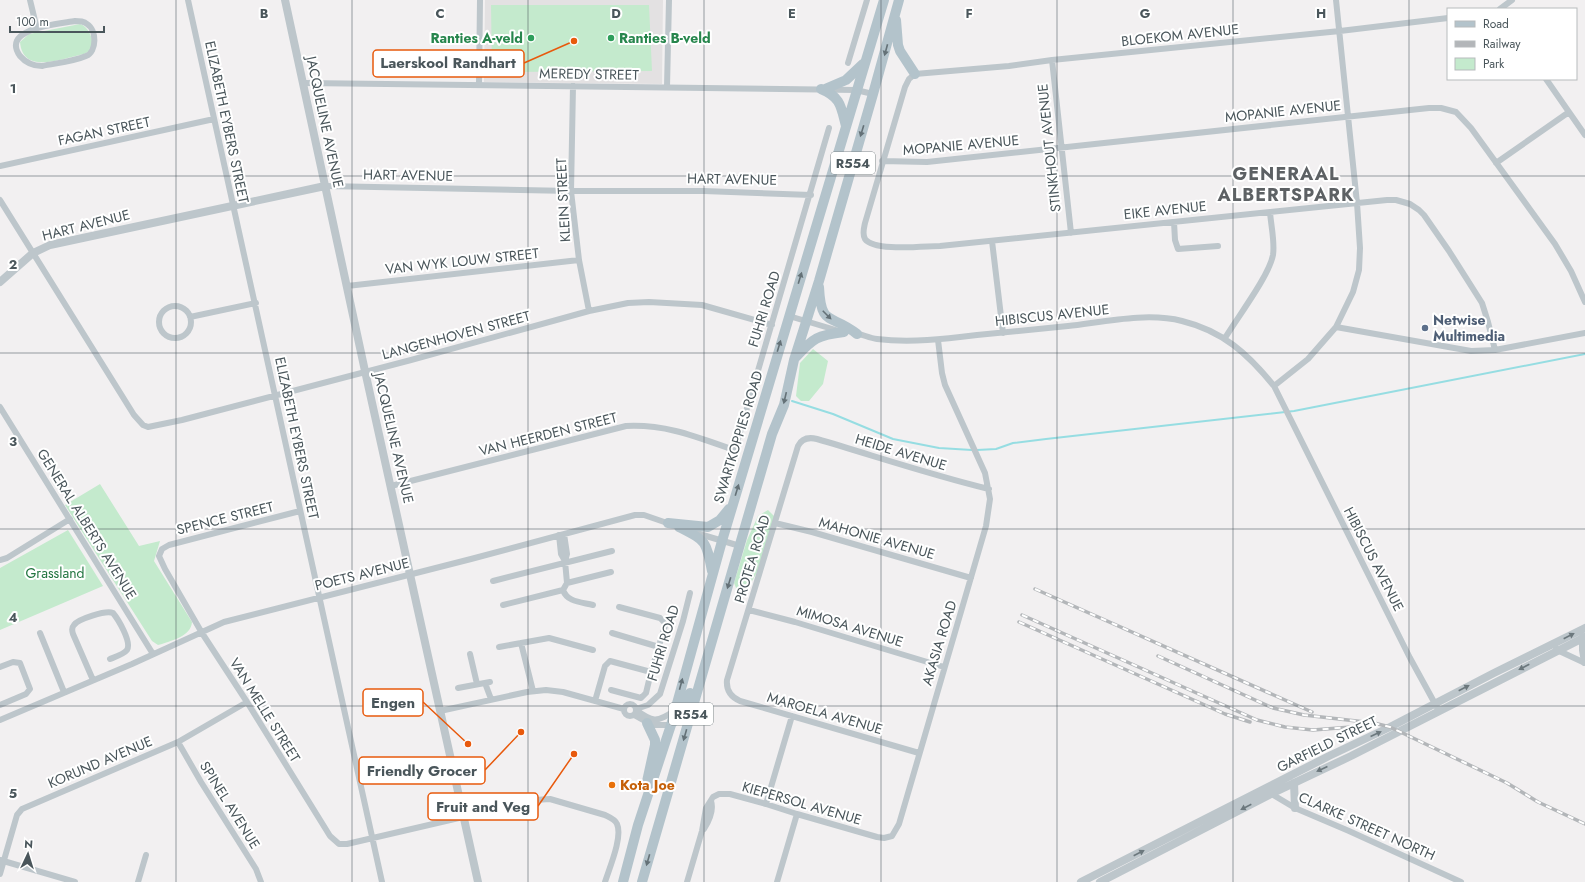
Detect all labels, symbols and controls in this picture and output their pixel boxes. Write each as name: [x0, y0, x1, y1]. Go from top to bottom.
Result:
text: B: [260, 4, 269, 23]
text: C: [435, 4, 445, 23]
text: D: [611, 4, 621, 23]
text: E: [788, 4, 796, 23]
text: F: [965, 4, 973, 23]
text: G: [1140, 4, 1151, 23]
text: H: [1316, 4, 1326, 23]
scale bar: [10, 8, 104, 34]
legend: [1447, 8, 1577, 80]
text: 100 m: [16, 13, 49, 31]
text: Road: [1483, 15, 1509, 33]
street label: BLOEKOM AVENUE: [1120, 19, 1240, 51]
place label: Ranties A-veld: [430, 28, 523, 48]
place label: Ranties B-veld: [619, 28, 711, 48]
marker: Ranties A-veld: [526, 33, 536, 43]
marker: Ranties B-veld: [606, 33, 616, 43]
text: Railway: [1483, 35, 1521, 53]
street label: ELIZABETH EYBERS STREET: [200, 39, 254, 205]
one-way arrow: [882, 44, 888, 56]
callout: Laerskool Randhart: [373, 50, 524, 77]
street label: JACQUELINE AVENUE: [301, 52, 349, 190]
text: Laerskool Randhart: [380, 52, 516, 74]
text: Park: [1483, 55, 1505, 73]
street label: MEREDY STREET: [539, 63, 639, 85]
text: 1: [10, 79, 16, 98]
street label: STINKHOUT AVENUE: [1032, 83, 1066, 213]
street label: MOPANIE AVENUE: [1224, 95, 1342, 127]
street label: FAGAN STREET: [56, 111, 152, 151]
one-way arrow: [859, 126, 865, 138]
street label: MOPANIE AVENUE: [902, 130, 1020, 160]
road number: R554: [831, 152, 875, 174]
street label: KLEIN STREET: [551, 157, 575, 243]
district label: GENERAAL ALBERTSPARK: [1217, 161, 1354, 208]
street label: HART AVENUE: [363, 164, 453, 186]
street label: HART AVENUE: [687, 168, 777, 190]
street label: EIKE AVENUE: [1123, 196, 1207, 224]
street label: HART AVENUE: [40, 204, 132, 246]
street label: VAN WYK LOUW STREET: [384, 243, 540, 279]
text: 2: [9, 255, 17, 274]
street label: FUHRI ROAD: [743, 269, 785, 349]
one-way arrow: [797, 272, 803, 284]
street label: HIBISCUS AVENUE: [994, 299, 1110, 331]
street label: LANGENHOVEN STREET: [380, 305, 533, 364]
one-way arrow: [822, 310, 831, 320]
place label: Netwise Multimedia: [1433, 310, 1505, 346]
marker: Netwise Multimedia: [1420, 323, 1430, 333]
one-way arrow: [776, 340, 782, 352]
street label: ELIZABETH EYBERS STREET: [270, 355, 324, 521]
street label: SWARTKOPPIES ROAD: [708, 368, 768, 506]
street label: JACQUELINE AVENUE: [369, 369, 419, 505]
one-way arrow: [782, 392, 788, 404]
street label: VAN HEERDEN STREET: [477, 407, 620, 461]
street label: HEIDE AVENUE: [853, 429, 949, 475]
text: 3: [9, 432, 17, 451]
street label: GENERAL ALBERTS AVENUE: [32, 445, 142, 603]
one-way arrow: [734, 484, 740, 496]
street label: SPENCE STREET: [174, 496, 276, 540]
street label: HIBISCUS AVENUE: [1339, 503, 1409, 615]
street label: MAHONIE AVENUE: [817, 512, 937, 564]
street label: PROTEA ROAD: [729, 513, 775, 605]
street label: POETS AVENUE: [313, 553, 411, 595]
park label: Grassland: [26, 563, 84, 583]
one-way arrow: [726, 578, 732, 590]
street label: AKASIA ROAD: [917, 598, 961, 688]
street label: MIMOSA AVENUE: [794, 600, 906, 652]
street label: FUHRI ROAD: [642, 603, 684, 683]
text: 4: [8, 608, 18, 627]
one-way arrow: [1564, 633, 1575, 639]
street label: VAN MELLE STREET: [225, 654, 305, 766]
one-way arrow: [1518, 664, 1530, 670]
one-way arrow: [679, 677, 685, 690]
one-way arrow: [1459, 685, 1470, 691]
street label: MAROELA AVENUE: [765, 687, 885, 739]
callout: Engen: [363, 689, 423, 716]
text: Engen: [371, 692, 415, 714]
road number: R554: [669, 703, 713, 725]
street label: GARFIELD STREET: [1273, 711, 1381, 777]
one-way arrow: [682, 729, 688, 741]
street label: KORUND AVENUE: [45, 731, 155, 793]
one-way arrow: [1370, 731, 1382, 737]
street label: SPINEL AVENUE: [195, 757, 265, 853]
callout: Friendly Grocer: [359, 757, 485, 784]
text: Friendly Grocer: [367, 760, 478, 782]
one-way arrow: [1317, 766, 1328, 772]
place label: Kota Joe: [620, 775, 675, 795]
street label: KIEPERSOL AVENUE: [740, 776, 864, 830]
marker: Kota Joe: [607, 780, 617, 790]
text: 5: [9, 784, 17, 803]
street label: CLARKE STREET NORTH: [1296, 787, 1438, 865]
callout: Fruit and Veg: [428, 793, 538, 820]
text: Fruit and Veg: [436, 796, 530, 818]
one-way arrow: [1241, 804, 1252, 810]
north arrow: [8, 834, 48, 874]
text: N: [24, 836, 34, 852]
one-way arrow: [1133, 850, 1144, 856]
one-way arrow: [645, 854, 651, 866]

